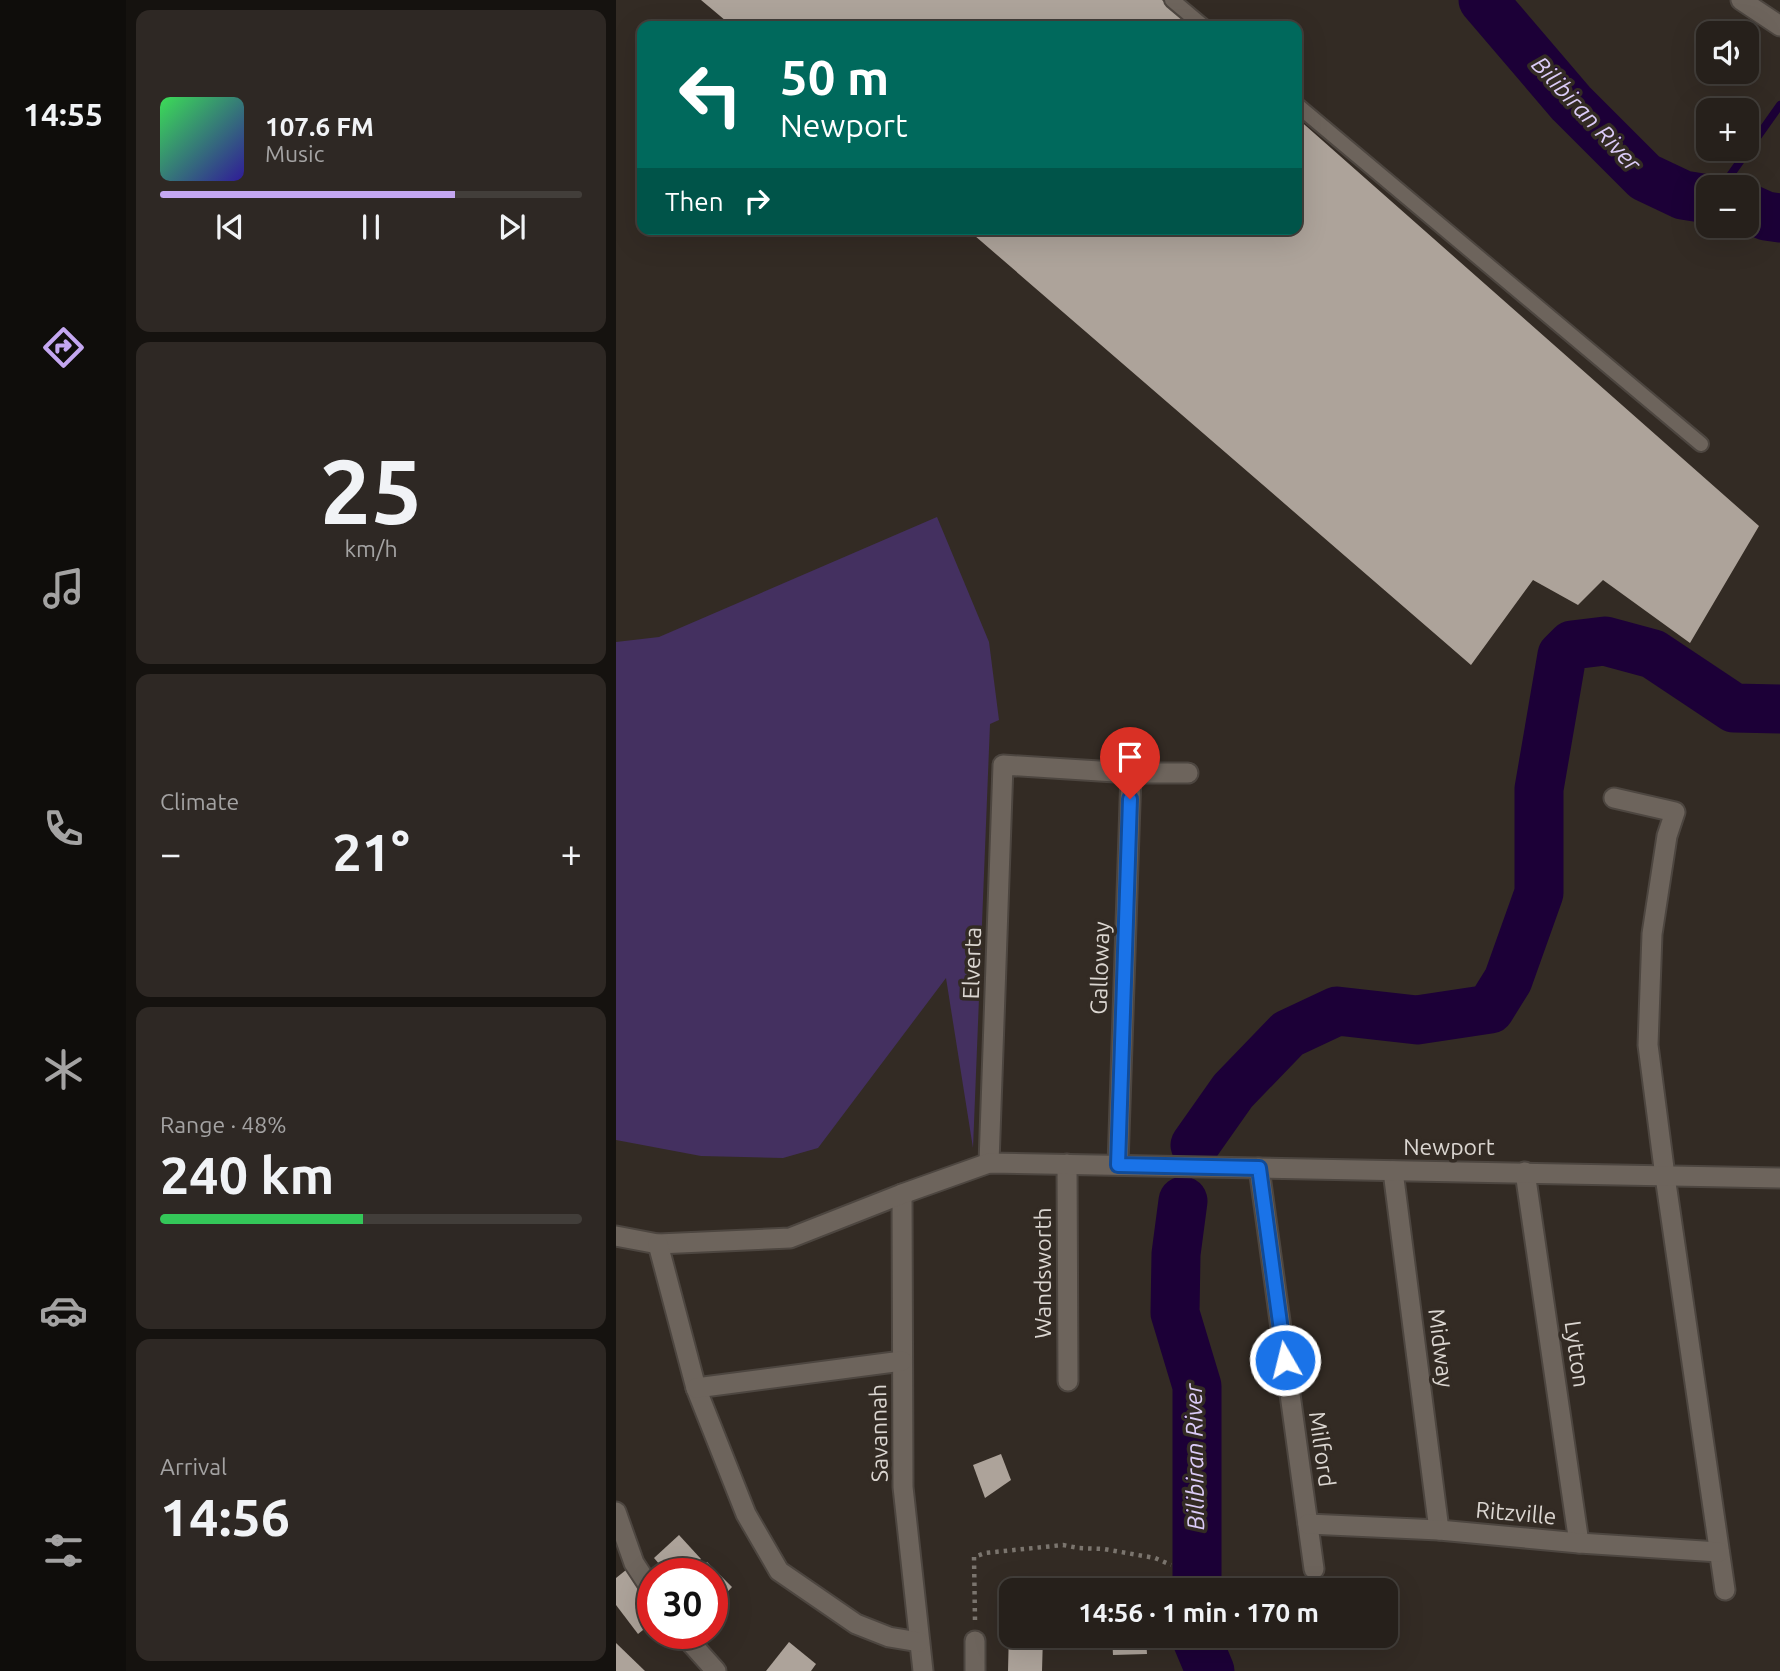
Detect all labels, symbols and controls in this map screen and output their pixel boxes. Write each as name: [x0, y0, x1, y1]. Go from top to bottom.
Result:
map controls: [1696, 21, 1759, 238]
button: sound: [1696, 21, 1759, 84]
icon: left: [665, 49, 756, 140]
text: 50 m: [780, 49, 889, 104]
water label: Bilibiran River: [1526, 51, 1647, 177]
text: 14:55: [23, 96, 103, 132]
button: +: [1696, 98, 1759, 161]
text: Newport: [780, 107, 908, 143]
text: 107.6 FM: [265, 112, 374, 141]
text: Music: [265, 141, 324, 166]
button: −: [1696, 175, 1759, 238]
icon: right: [738, 182, 776, 220]
text: Then: [665, 187, 724, 216]
icon: previous: [211, 208, 249, 246]
icon: pause: [352, 208, 390, 246]
icon: next: [493, 208, 531, 246]
icon: directions: [39, 323, 88, 372]
text: 25: [320, 439, 422, 541]
text: km/h: [344, 536, 398, 561]
icon: music: [39, 564, 88, 613]
pin: [1100, 727, 1160, 799]
icon: arrive: [1111, 738, 1149, 776]
text: Climate: [160, 789, 239, 814]
icon: phone: [39, 804, 88, 853]
text: 21°: [332, 823, 410, 881]
text: −: [160, 832, 181, 874]
text: +: [561, 832, 582, 874]
street label: Galloway: [1085, 921, 1114, 1015]
street label: Elverta: [958, 926, 985, 1000]
icon: climate: [39, 1045, 88, 1094]
text: Range · 48%: [160, 1112, 287, 1137]
street label: Newport: [1403, 1134, 1495, 1159]
text: 240 km: [160, 1146, 334, 1204]
street label: Wandsworth: [1030, 1207, 1055, 1339]
icon: car: [39, 1286, 88, 1335]
street label: Midway: [1424, 1307, 1459, 1389]
street label: Lytton: [1560, 1319, 1595, 1389]
position arrow: [1248, 1323, 1322, 1397]
water label: Bilibiran River: [1180, 1382, 1209, 1531]
street label: Savannah: [865, 1384, 892, 1482]
street label: Milford: [1305, 1410, 1340, 1488]
text: Arrival: [160, 1454, 227, 1479]
text: 14:56: [160, 1488, 290, 1546]
street label: Ritzville: [1475, 1497, 1558, 1528]
icon: filters: [39, 1526, 88, 1575]
speed limit sign: 30: [637, 1558, 728, 1649]
text: 14:56 · 1 min · 170 m: [1078, 1598, 1319, 1627]

